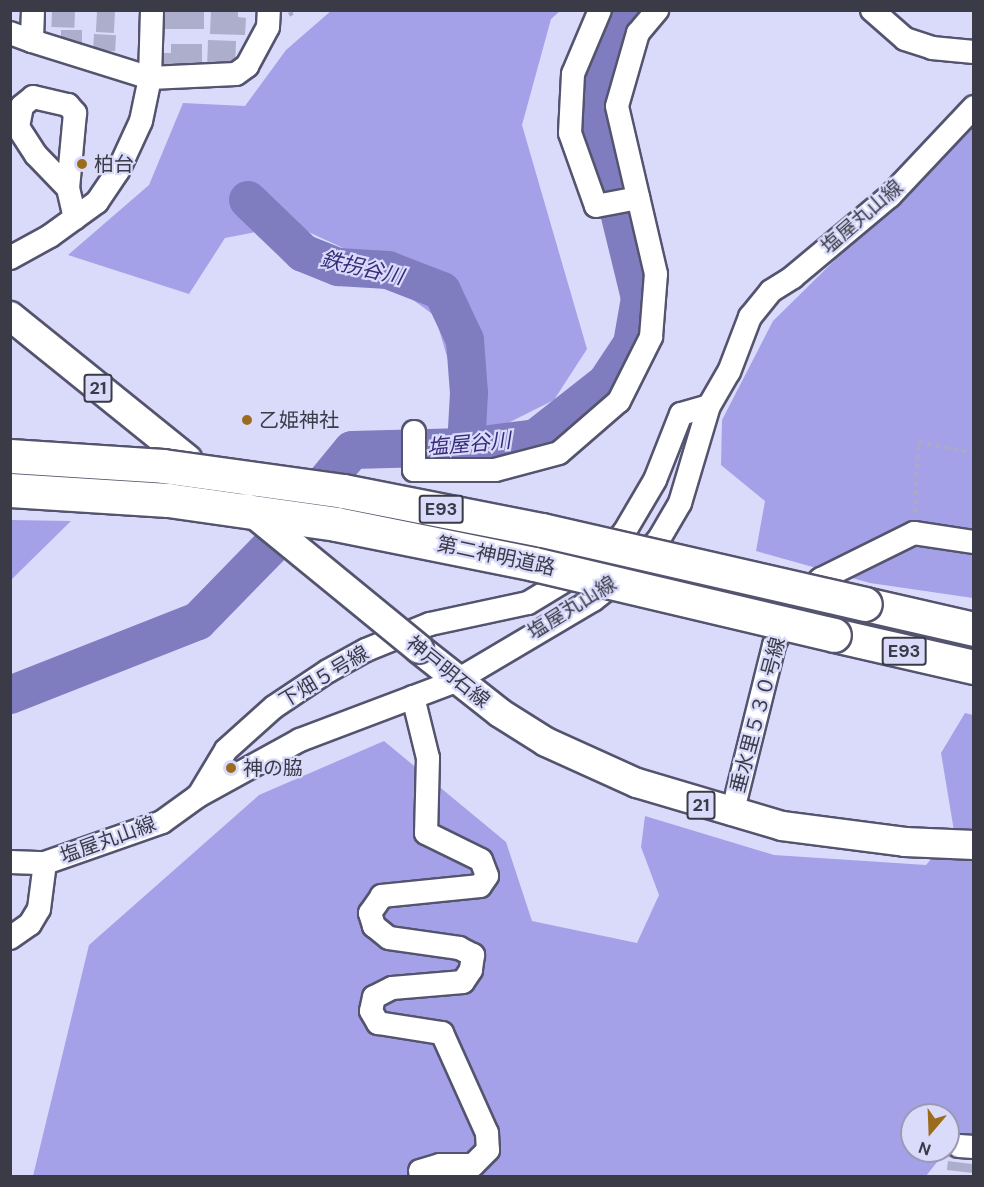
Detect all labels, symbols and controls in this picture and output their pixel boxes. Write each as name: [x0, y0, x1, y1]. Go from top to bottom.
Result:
place label: 柏台: [94, 152, 134, 176]
marker: 柏台: [75, 157, 89, 171]
street label: 塩屋丸山線: [816, 175, 908, 259]
water label: 鉄拐谷川: [318, 246, 406, 290]
road number: 21: [83, 373, 113, 403]
place label: 乙姫神社: [259, 408, 339, 432]
marker: 乙姫神社: [240, 413, 254, 427]
water label: 塩屋谷川: [426, 428, 512, 460]
road number: E93: [418, 494, 464, 524]
street label: 第二神明道路: [435, 532, 557, 580]
street label: 塩屋丸山線: [523, 571, 621, 645]
street label: 神戸明石線: [402, 631, 494, 713]
street label: 垂水里５３０号線: [726, 635, 790, 795]
road number: E93: [882, 636, 926, 666]
street label: 下畑５号線: [275, 641, 373, 713]
place label: 神の脇: [243, 756, 303, 780]
marker: 神の脇: [224, 761, 238, 775]
road number: 21: [686, 790, 716, 820]
street label: 塩屋丸山線: [57, 812, 159, 868]
north arrow: [900, 1103, 960, 1163]
text: N: [916, 1137, 934, 1160]

